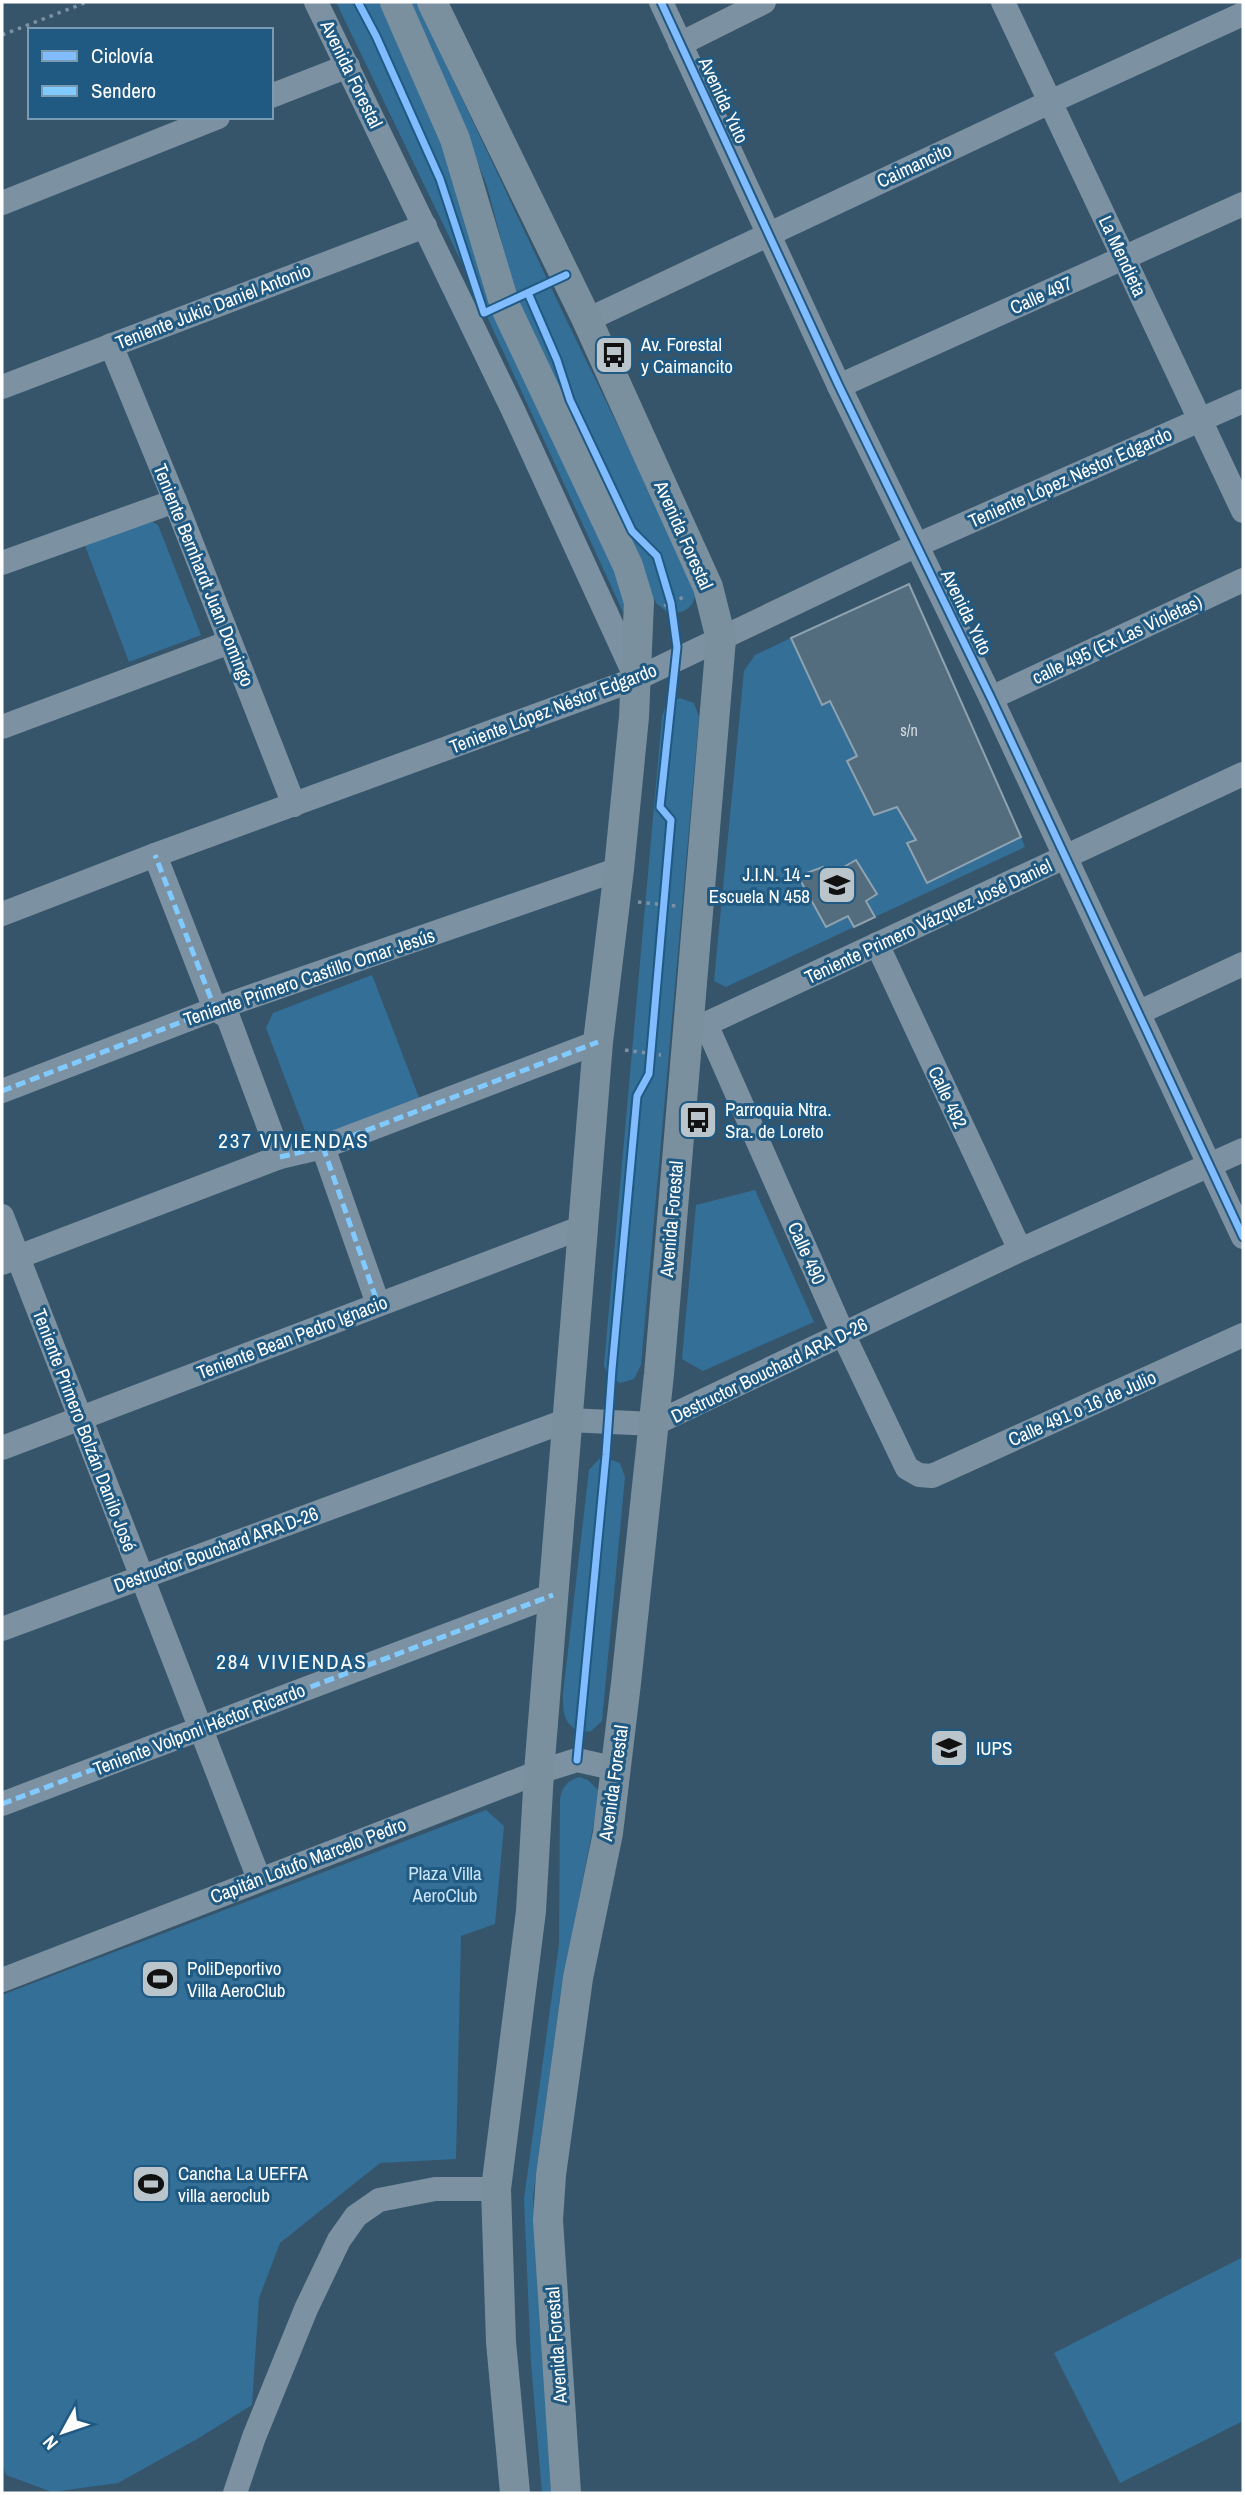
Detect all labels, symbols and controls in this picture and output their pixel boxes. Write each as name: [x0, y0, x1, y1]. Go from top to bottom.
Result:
street label: Avenida Forestal: [314, 15, 389, 132]
legend: [28, 28, 273, 119]
text: Ciclovía: [91, 41, 154, 70]
street label: Avenida Yuto: [692, 52, 755, 147]
text: Sendero: [91, 76, 156, 105]
street label: Caimancito: [872, 136, 956, 194]
street label: La Mendieta: [1093, 211, 1153, 301]
street label: Teniente Jukic Daniel Antonio: [112, 257, 314, 355]
street label: Calle 497: [1006, 270, 1077, 320]
place label: Av. Forestal y Caimancito: [640, 331, 733, 379]
bus stop icon: Av. Forestal y Caimancito: [593, 334, 635, 376]
street label: Teniente López Néstor Edgardo: [964, 420, 1176, 534]
street label: Teniente Bernhardt Juan Domingo: [147, 460, 261, 690]
street label: Avenida Forestal: [648, 475, 720, 594]
street label: Avenida Yuto: [935, 564, 999, 659]
street label: calle 495 (Ex Las Violetas): [1028, 588, 1206, 690]
street label: Teniente López Néstor Edgardo: [446, 656, 660, 760]
house number: s/n: [900, 719, 918, 741]
street label: Teniente Primero Vázquez José Daniel: [800, 852, 1056, 990]
place label: J.I.N. 14 - Escuela N 458: [709, 861, 810, 909]
school or university icon: J.I.N. 14 - Escuela N 458: [816, 864, 858, 906]
street label: Teniente Primero Castillo Omar Jesús: [180, 922, 438, 1032]
street label: Calle 492: [922, 1062, 974, 1132]
place label: Parroquia Ntra. Sra. de Loreto: [725, 1096, 832, 1144]
bus stop icon: Parroquia Ntra. Sra. de Loreto: [677, 1099, 719, 1141]
district label: 237 VIVIENDAS: [218, 1126, 370, 1155]
street label: Avenida Forestal: [653, 1160, 689, 1279]
street label: Calle 490: [782, 1218, 832, 1288]
street label: Teniente Bean Pedro Ignacio: [193, 1289, 391, 1385]
street label: Teniente Primero Bolzán Danilo José: [27, 1305, 143, 1555]
street label: Destructor Bouchard ARA D-26: [666, 1311, 872, 1429]
street label: Calle 491 o 16 de Julio: [1004, 1364, 1160, 1452]
street label: Destructor Bouchard ARA D-26: [110, 1500, 322, 1598]
district label: 284 VIVIENDAS: [216, 1647, 368, 1676]
street label: Teniente Volponi Héctor Ricardo: [89, 1677, 309, 1781]
street label: Avenida Forestal: [592, 1723, 634, 1844]
school or university icon: IUPS: [928, 1727, 970, 1769]
place label: IUPS: [976, 1735, 1012, 1761]
street label: Capitán Lotufo Marcelo Pedro: [206, 1811, 410, 1909]
park label: Plaza Villa AeroClub: [408, 1860, 482, 1908]
place label: PoliDeportivo Villa AeroClub: [187, 1955, 285, 2003]
sports icon: PoliDeportivo Villa AeroClub: [139, 1958, 181, 2000]
place label: Cancha La UEFFA villa aeroclub: [178, 2160, 309, 2208]
sports icon: Cancha La UEFFA villa aeroclub: [130, 2163, 172, 2205]
street label: Avenida Forestal: [539, 2286, 573, 2405]
north arrow: [28, 2397, 98, 2467]
text: N: [36, 2430, 64, 2456]

